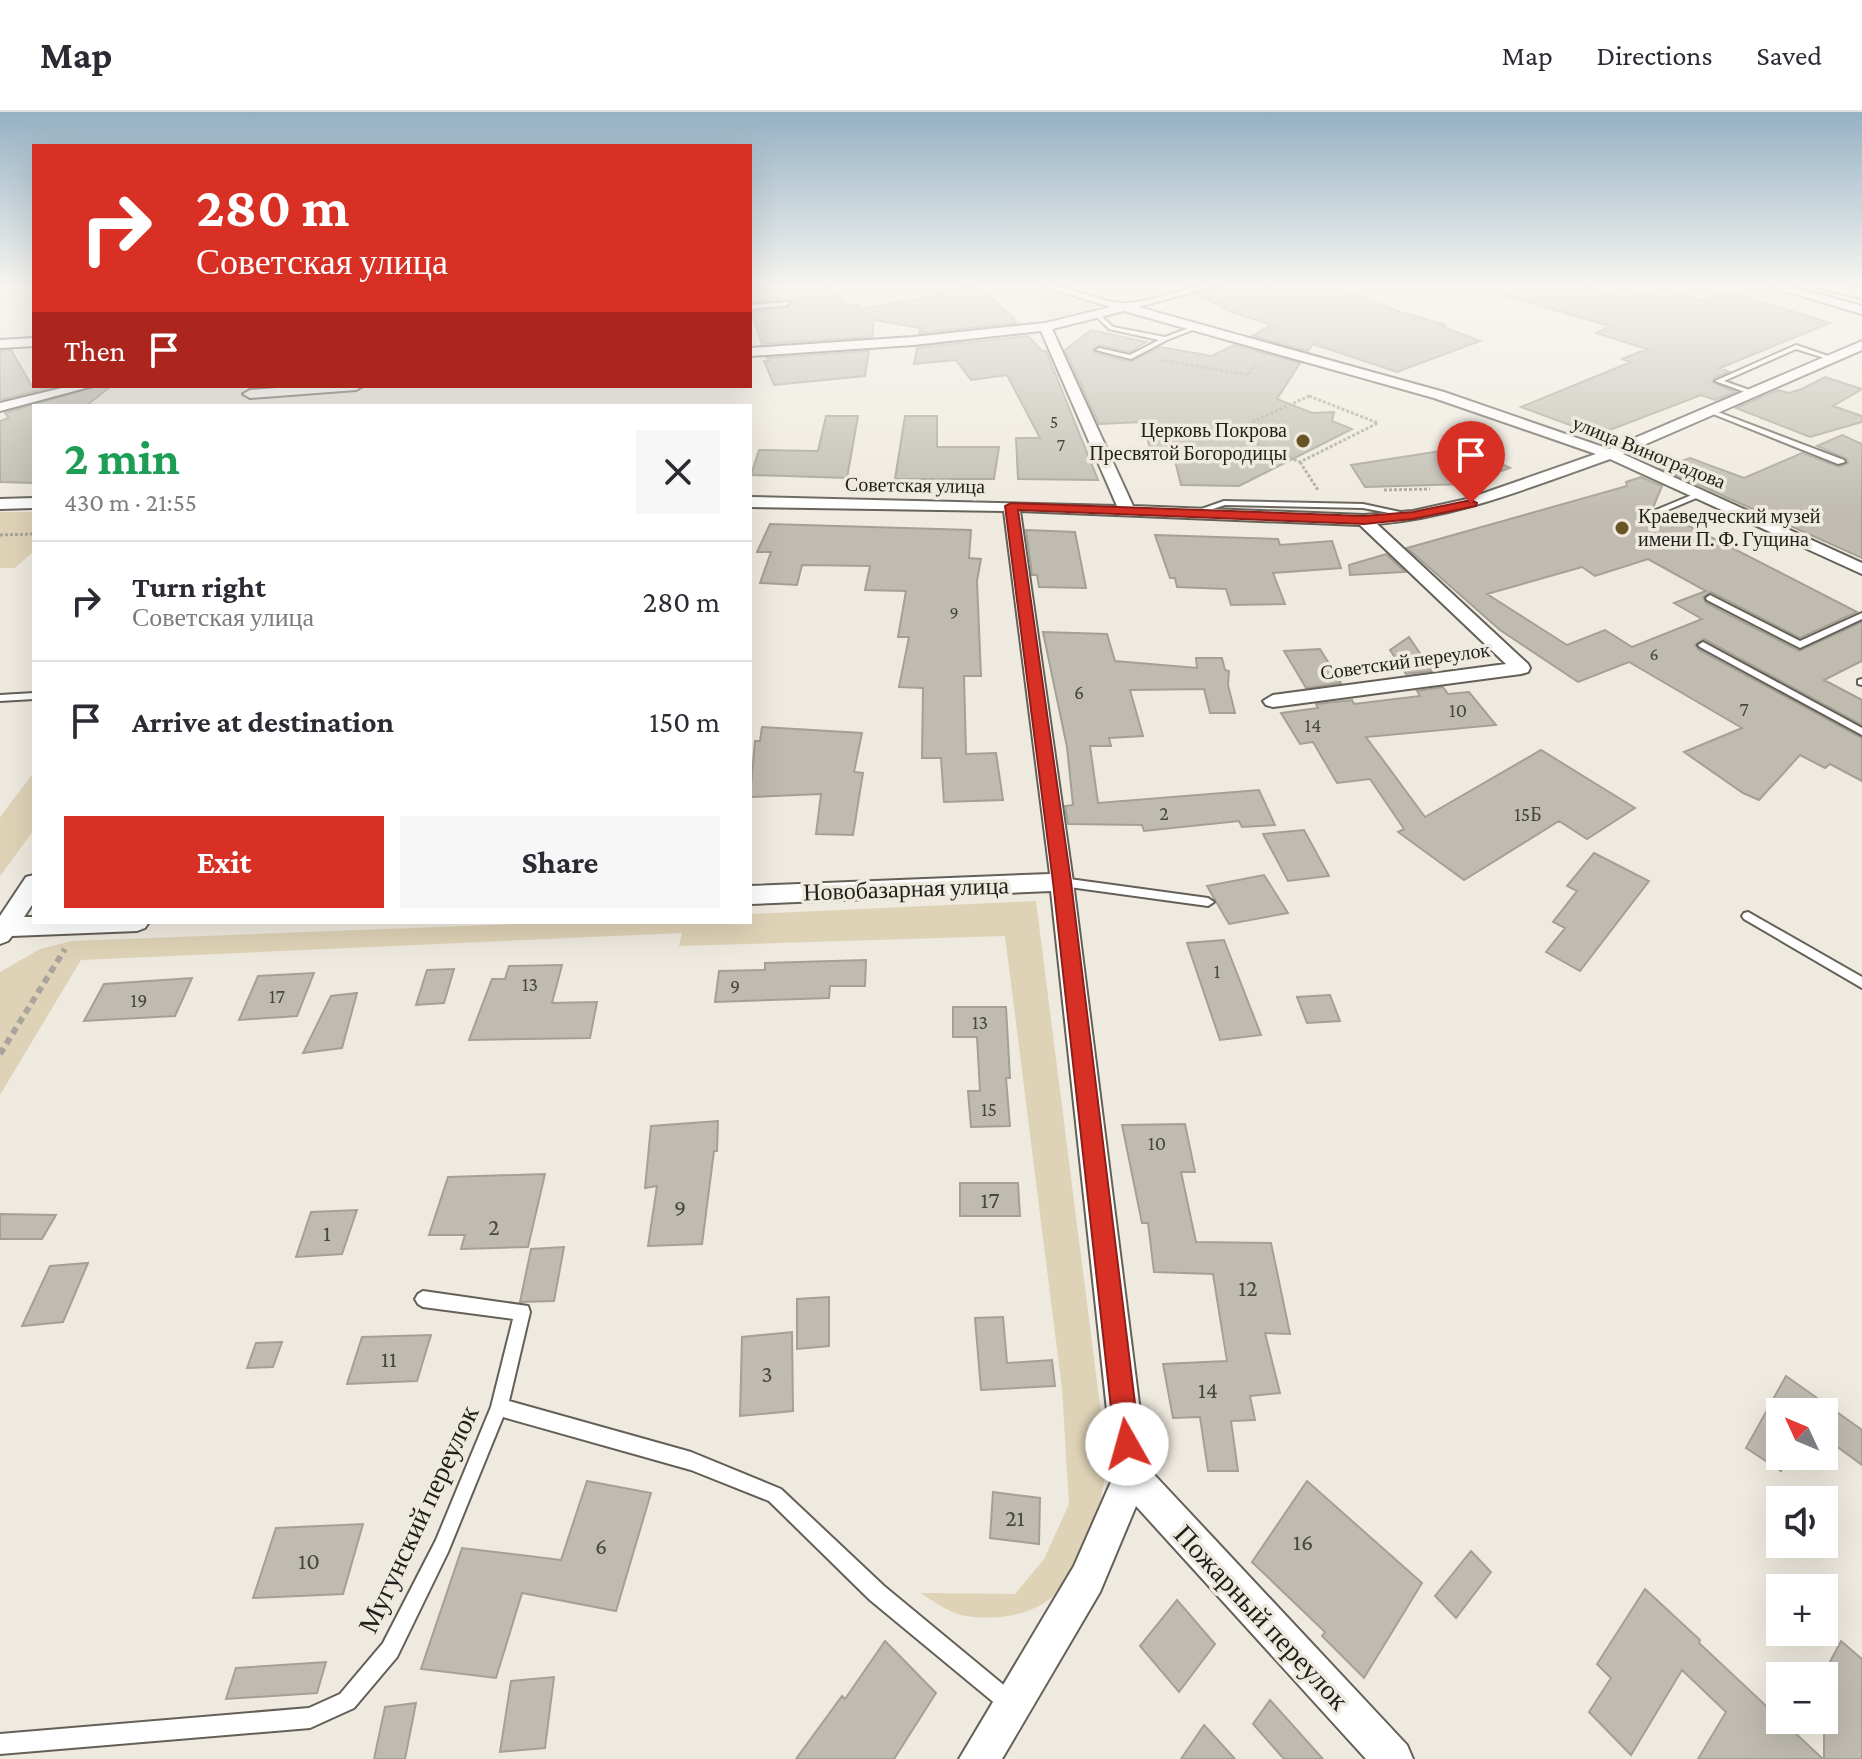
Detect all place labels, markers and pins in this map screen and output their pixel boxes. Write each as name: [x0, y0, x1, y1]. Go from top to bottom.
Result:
place label: Церковь Покрова Пресвятой Богородицы: [1089, 419, 1287, 465]
pin: [1437, 421, 1505, 503]
marker: Церковь Покрова Пресвятой Богородицы: [1294, 432, 1312, 450]
place label: Краеведческий музей имени П. Ф. Гущина: [1638, 505, 1821, 551]
marker: Краеведческий музей имени П. Ф. Гущина: [1613, 519, 1631, 537]

